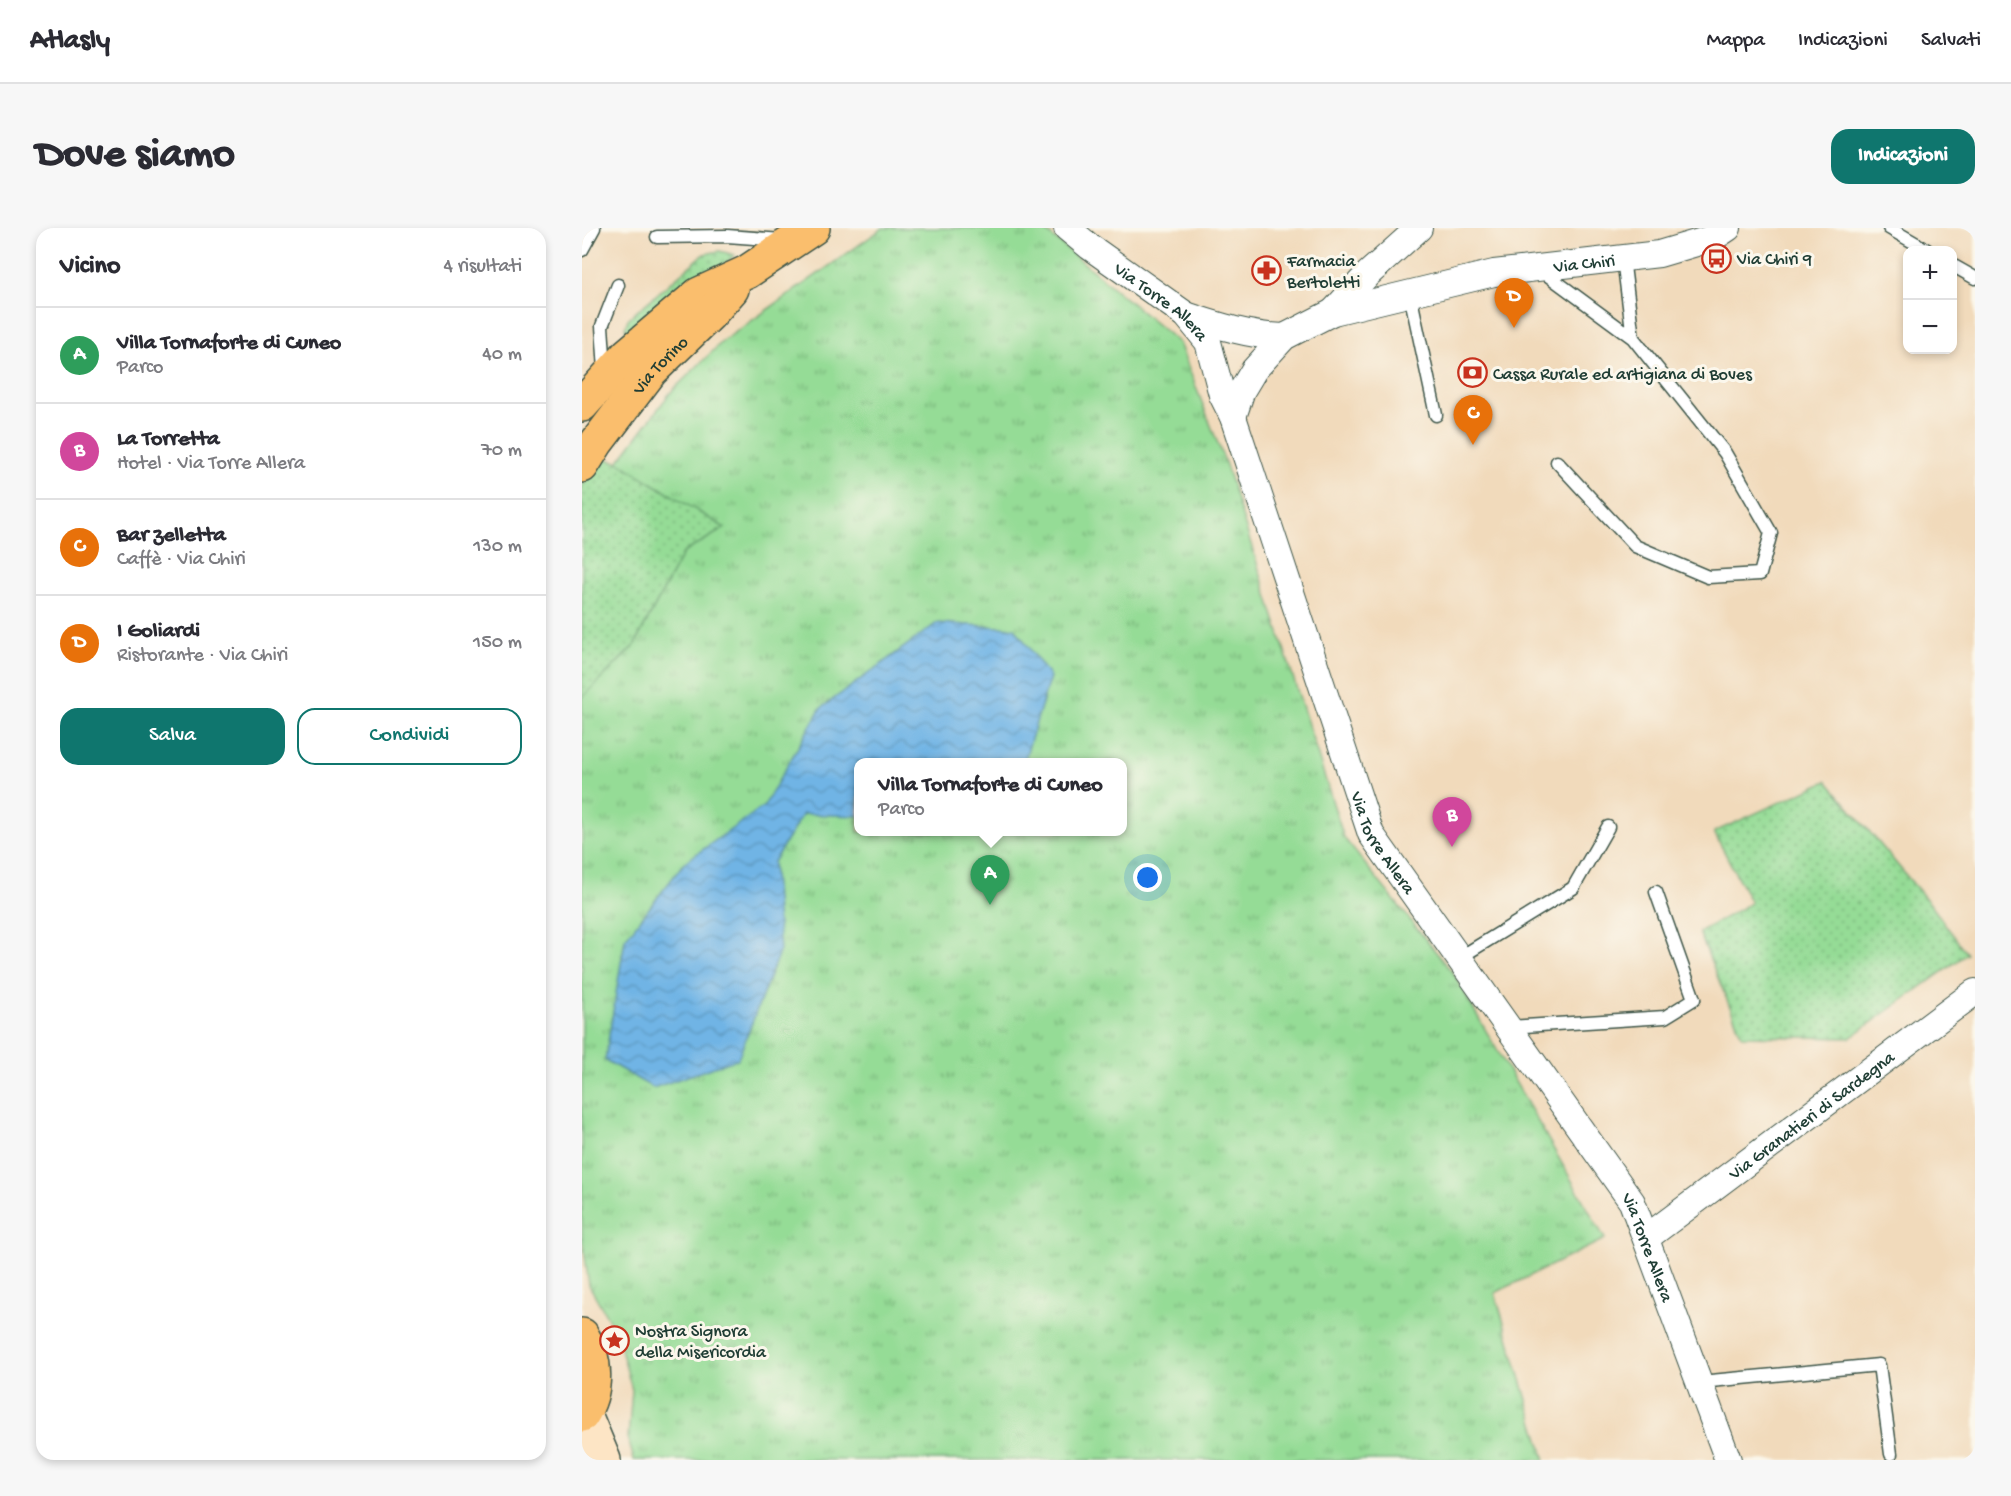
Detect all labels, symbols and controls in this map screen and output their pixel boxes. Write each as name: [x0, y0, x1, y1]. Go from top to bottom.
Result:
text: Atlasly: [30, 25, 110, 58]
text: Mappa: [1706, 29, 1765, 54]
text: Indicazioni: [1798, 29, 1888, 54]
text: Salvati: [1921, 29, 1981, 54]
button: Indicazioni: [1831, 129, 1975, 184]
text: Dove siamo: [36, 132, 235, 181]
bus stop icon: Via Chiri 9: [1700, 242, 1732, 274]
map controls: [1903, 246, 1957, 354]
button: +: [1903, 246, 1957, 300]
place label: Via Chiri 9: [1736, 250, 1812, 271]
street label: Via Chiri: [1552, 251, 1617, 279]
text: Vicino: [60, 252, 120, 283]
place label: Farmacia Bertoletti: [1286, 252, 1361, 294]
pharmacy icon: Farmacia Bertoletti: [1250, 254, 1282, 286]
text: 4 risultati: [443, 256, 522, 279]
street label: Via Torre Allera: [1108, 259, 1212, 347]
pin: D: [1494, 279, 1534, 328]
button: −: [1903, 300, 1957, 354]
text: Villa Tornaforte di Cuneo: [117, 331, 341, 357]
street label: Via Torino: [628, 333, 694, 400]
text: A: [74, 344, 85, 367]
text: 40 m: [482, 344, 522, 367]
text: Parco: [117, 357, 163, 380]
bank icon: Cassa Rurale ed artigiana di Boves: [1456, 357, 1488, 389]
place label: Cassa Rurale ed artigiana di Boves: [1493, 365, 1753, 386]
pin: C: [1454, 396, 1492, 445]
text: La Torretta: [117, 427, 219, 453]
text: B: [74, 440, 85, 463]
text: 70 m: [481, 440, 522, 463]
text: Hotel · Via Torre Allera: [117, 453, 305, 476]
text: Bar zelletta: [117, 523, 226, 549]
text: C: [74, 536, 85, 559]
text: 130 m: [473, 536, 522, 559]
text: Caffè · Via Chiri: [117, 549, 246, 572]
text: I Goliardi: [117, 619, 200, 645]
text: D: [73, 632, 86, 655]
text: 150 m: [473, 632, 522, 655]
text: Ristorante · Via Chiri: [117, 645, 288, 668]
button: Salva: [60, 708, 285, 765]
button: Condividi: [297, 708, 522, 765]
popup: [854, 758, 1127, 836]
text: Villa Tornaforte di Cuneo: [878, 773, 1103, 799]
street label: Via Torre Allera: [1344, 788, 1419, 900]
pin: B: [1432, 798, 1472, 847]
text: Parco: [878, 799, 925, 822]
pin: A: [970, 856, 1010, 905]
your location: [1133, 863, 1162, 892]
street label: Via Granatieri di Sardegna: [1725, 1047, 1900, 1186]
street label: Via Torre Allera: [1615, 1189, 1677, 1306]
place label: Nostra Signora della Misericordia: [635, 1322, 767, 1364]
place icon: Nostra Signora della Misericordia: [598, 1324, 630, 1356]

